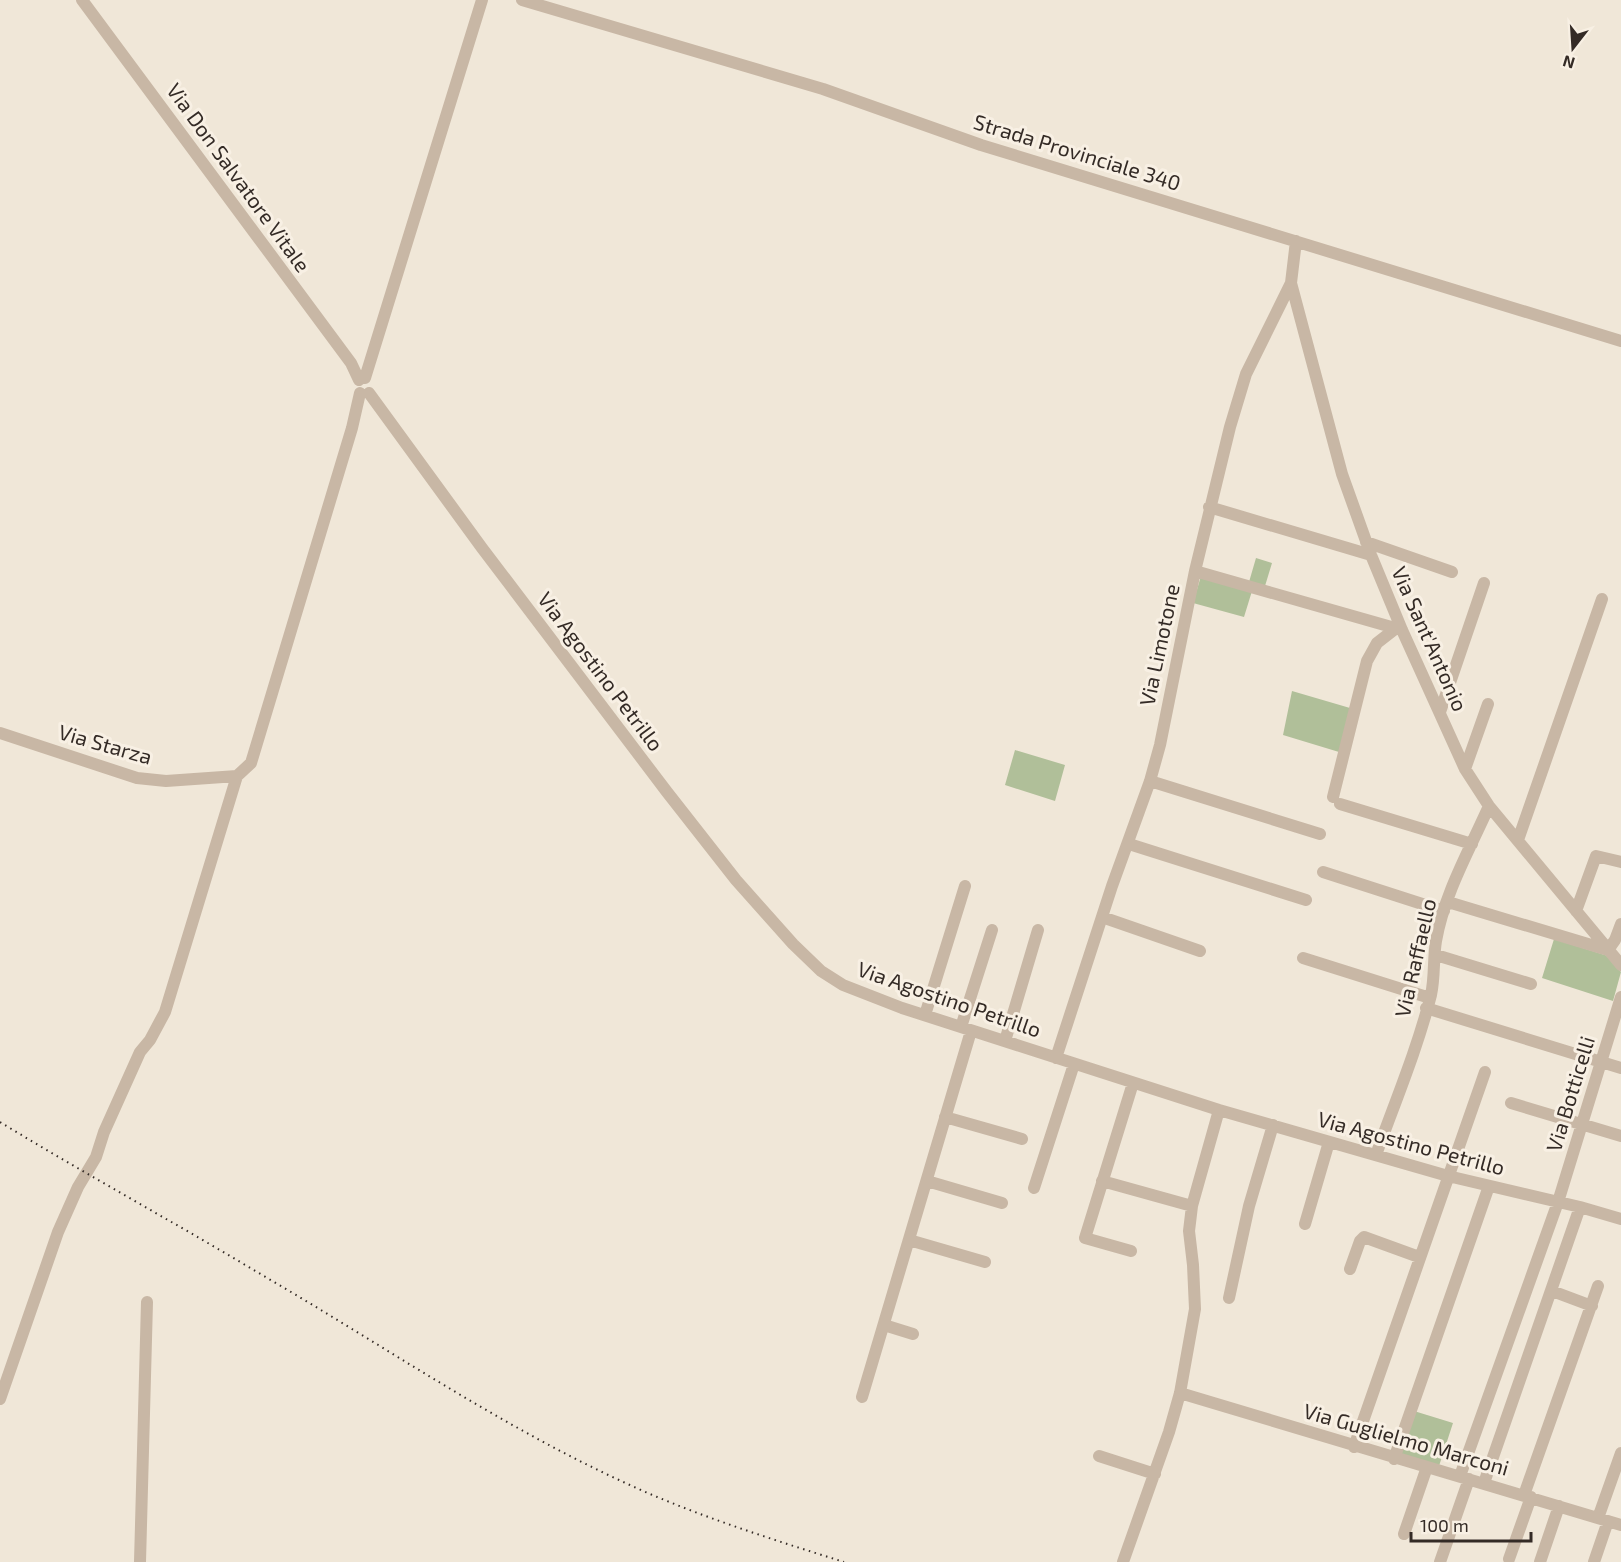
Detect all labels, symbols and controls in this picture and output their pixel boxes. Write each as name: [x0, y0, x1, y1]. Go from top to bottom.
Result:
north arrow: [1543, 18, 1603, 78]
text: N: [1560, 52, 1577, 74]
street label: Via Don Salvatore Vitale: [162, 78, 316, 276]
street label: Strada Provinciale 340: [971, 108, 1184, 195]
street label: Via Sant'Antonio: [1387, 562, 1473, 715]
street label: Via Limotone: [1133, 581, 1184, 708]
street label: Via Agostino Petrillo: [533, 587, 669, 756]
street label: Via Starza: [56, 718, 155, 769]
street label: Via Raffaello: [1389, 896, 1440, 1019]
street label: Via Agostino Petrillo: [854, 955, 1045, 1042]
street label: Via Botticelli: [1540, 1033, 1599, 1154]
street label: Via Agostino Petrillo: [1315, 1106, 1508, 1180]
street label: Via Guglielmo Marconi: [1301, 1397, 1512, 1480]
scale bar: [1411, 1505, 1531, 1543]
text: 100 m: [1420, 1514, 1469, 1536]

